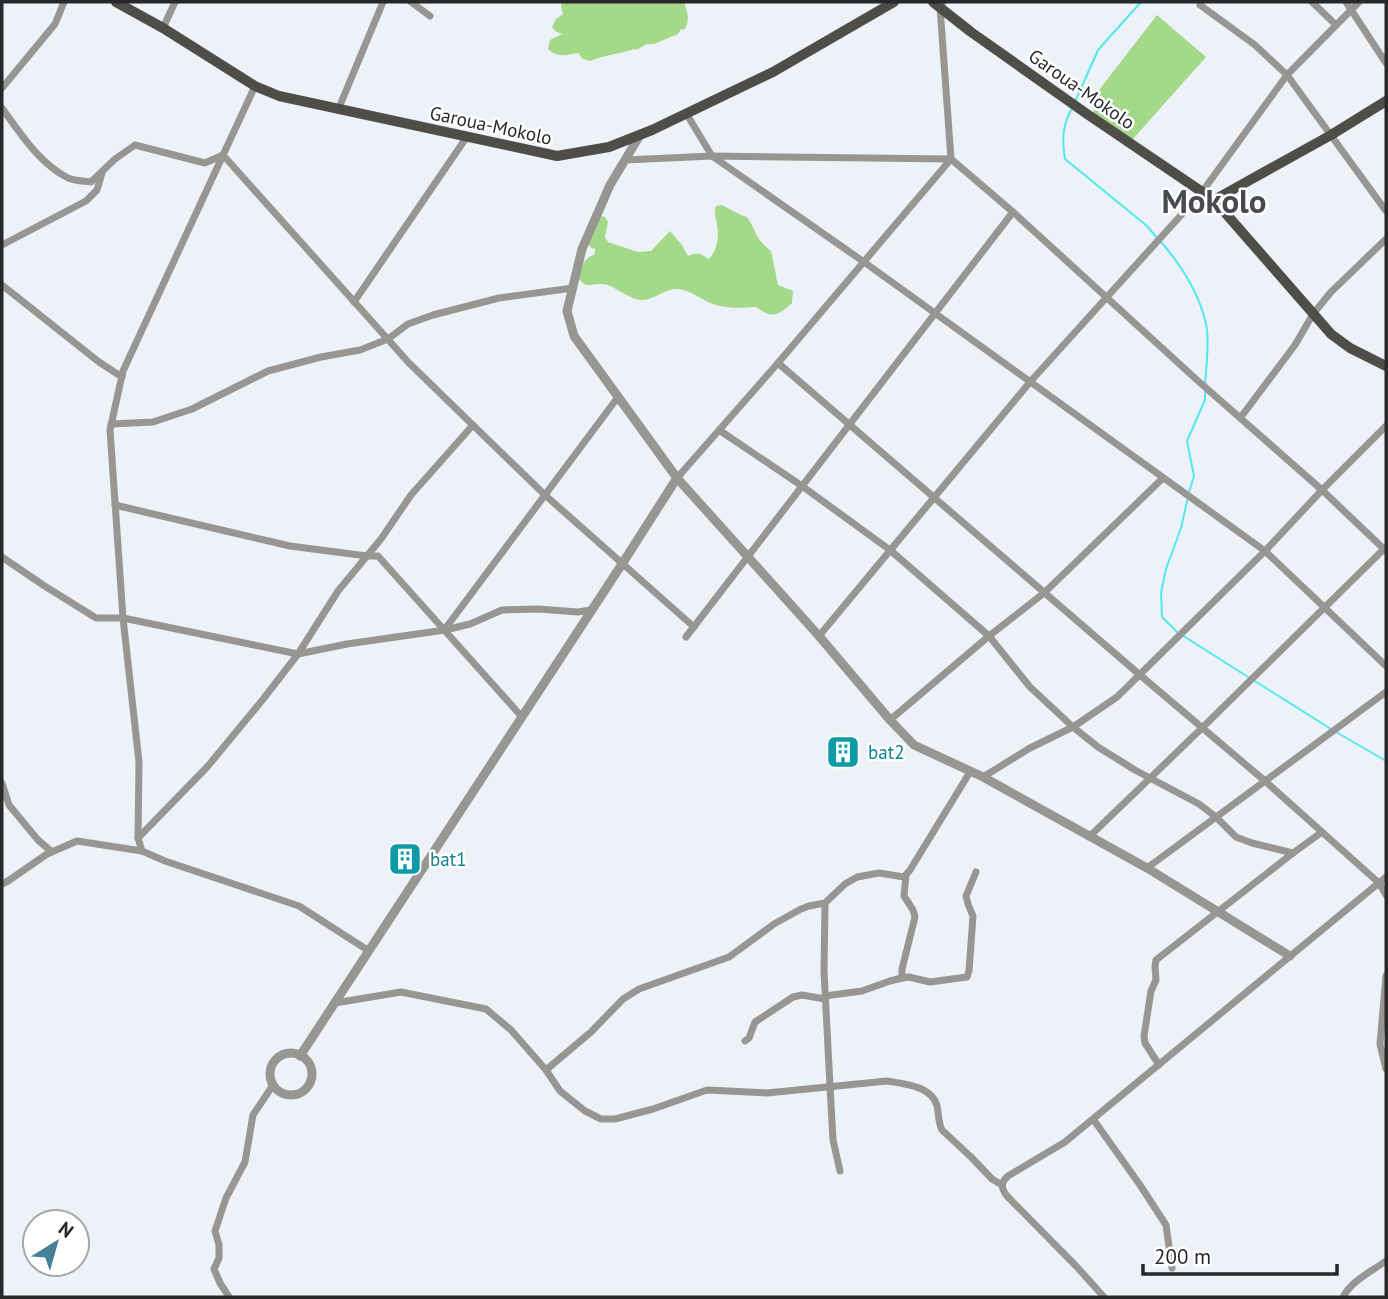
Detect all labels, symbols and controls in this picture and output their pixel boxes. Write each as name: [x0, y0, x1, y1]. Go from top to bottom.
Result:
street label: Garoua-Mokolo: [1024, 44, 1140, 134]
street label: Garoua-Mokolo: [428, 100, 554, 150]
district label: Mokolo: [1161, 179, 1267, 222]
building icon: bat2: [824, 733, 862, 771]
place label: bat2: [868, 740, 904, 764]
building icon: bat1: [386, 840, 424, 878]
place label: bat1: [430, 847, 466, 871]
north arrow: [21, 1208, 91, 1278]
text: N: [54, 1216, 78, 1243]
scale bar: [1143, 1232, 1337, 1276]
text: 200 m: [1154, 1243, 1211, 1270]

